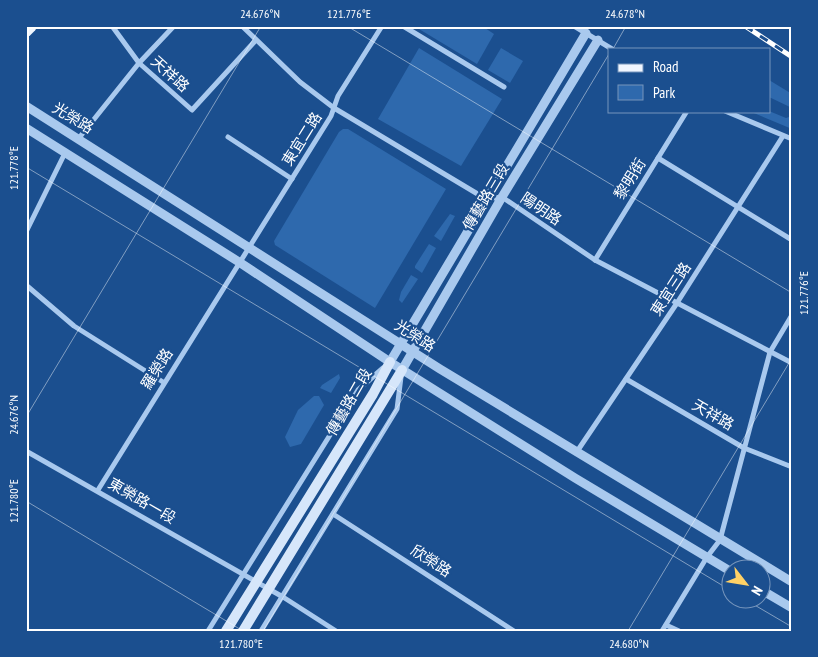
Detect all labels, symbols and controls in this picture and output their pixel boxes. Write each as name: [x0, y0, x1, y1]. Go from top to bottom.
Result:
text: 24.676°N: [240, 6, 280, 21]
text: 121.776°E: [327, 6, 371, 21]
text: 24.678°N: [605, 6, 645, 21]
legend: [608, 48, 770, 112]
street label: 天祥路: [147, 52, 193, 96]
text: Road: [653, 57, 679, 76]
text: Park: [653, 83, 675, 102]
street label: 光榮路: [49, 98, 97, 137]
street label: 東宜二路: [278, 108, 326, 169]
text: 121.778°E: [6, 146, 21, 190]
street label: 黎明街: [610, 155, 650, 203]
street label: 傳藝路三段: [458, 160, 513, 234]
street label: 陽明路: [517, 188, 565, 229]
street label: 東宜三路: [646, 258, 695, 319]
text: 121.776°E: [796, 271, 811, 315]
street label: 光榮路: [391, 315, 439, 356]
street label: 羅榮路: [137, 345, 177, 393]
street label: 傳藝路二段: [322, 365, 376, 439]
text: 24.676°N: [6, 395, 21, 435]
street label: 天祥路: [689, 395, 737, 434]
street label: 東榮路一段: [105, 474, 179, 528]
text: 121.780°E: [6, 479, 21, 523]
street label: 欣榮路: [407, 540, 455, 581]
north arrow: [720, 560, 770, 610]
text: N: [747, 583, 767, 599]
text: 121.780°E: [219, 636, 263, 651]
text: 24.680°N: [609, 636, 649, 651]

